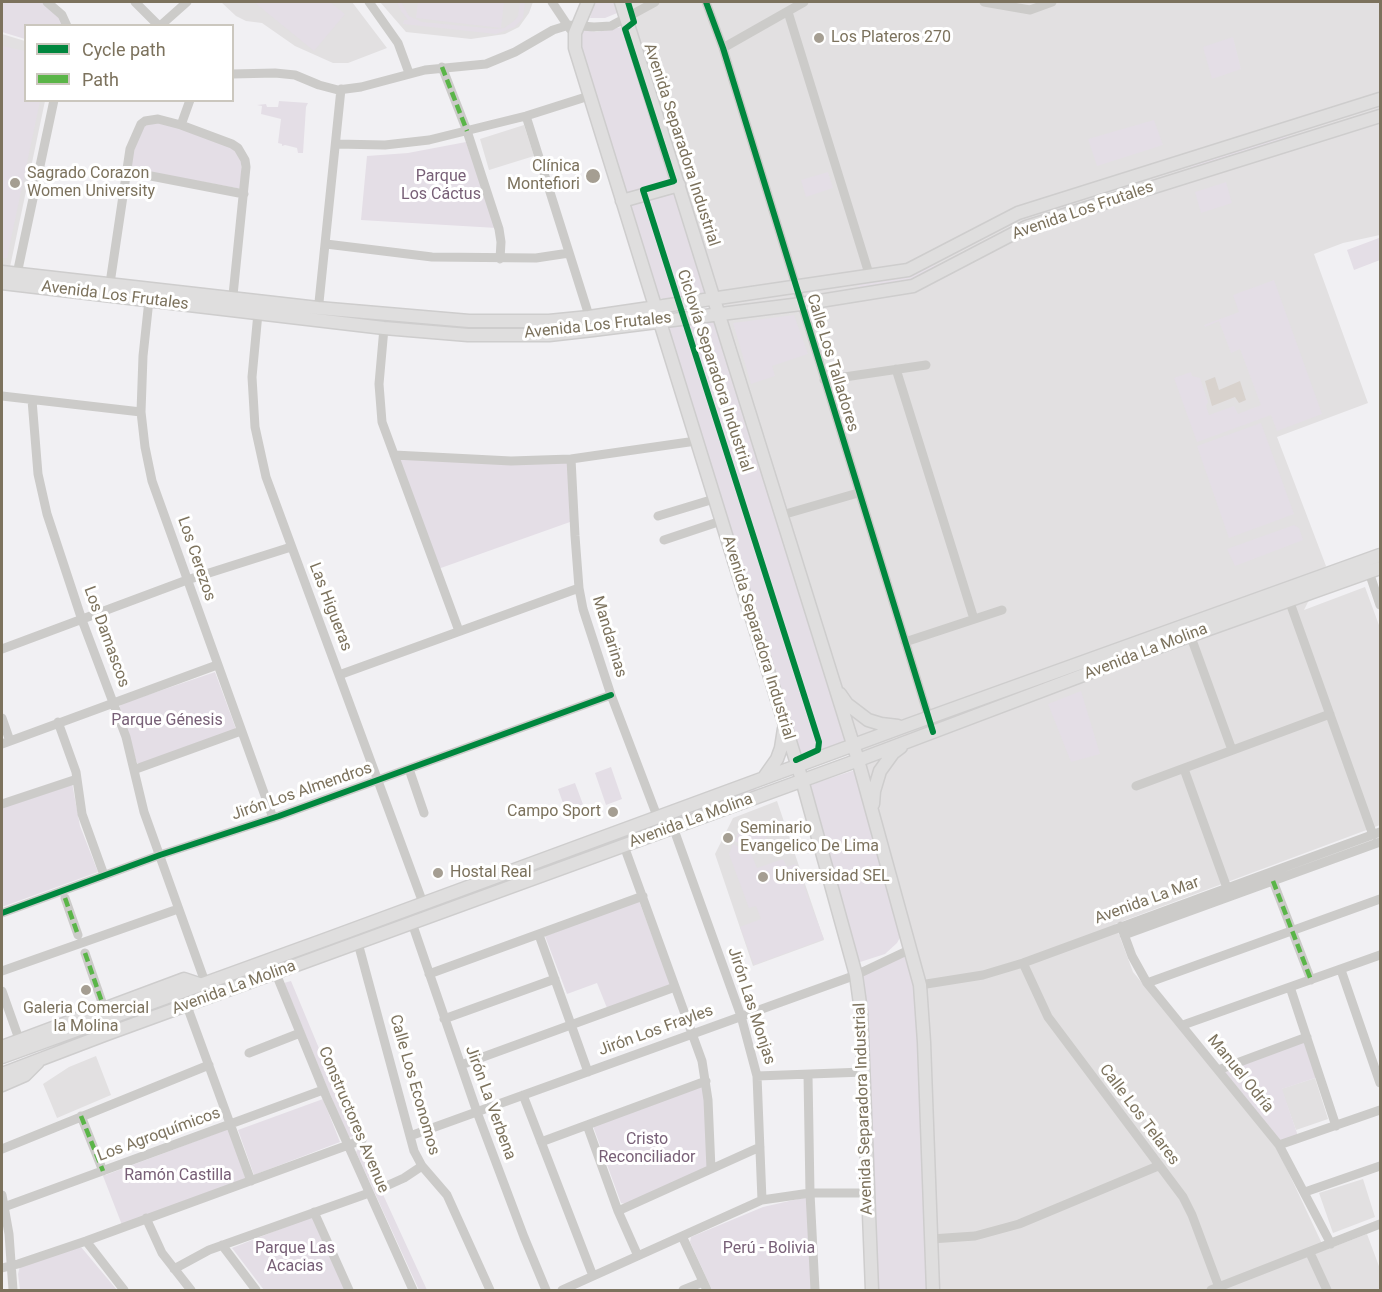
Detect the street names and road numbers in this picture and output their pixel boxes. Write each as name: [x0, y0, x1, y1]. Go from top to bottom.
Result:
street label: Avenida Separadora Industrial: [639, 41, 723, 249]
street label: Avenida Los Frutales: [1010, 178, 1156, 244]
street label: Ciclovía Separadora Industrial: [672, 267, 756, 475]
street label: Avenida Los Frutales: [40, 277, 190, 315]
street label: Calle Los Talladores: [802, 292, 862, 434]
street label: Avenida Los Frutales: [523, 309, 673, 343]
street label: Los Cerezos: [173, 514, 219, 604]
street label: Avenida Separadora Industrial: [718, 534, 798, 742]
street label: Las Higueras: [304, 560, 356, 654]
street label: Los Damascos: [79, 584, 133, 690]
street label: Mandarinas: [587, 594, 631, 680]
street label: Avenida La Molina: [1082, 620, 1210, 684]
street label: Jirón Los Almendros: [229, 759, 375, 825]
street label: Avenida La Molina: [626, 790, 756, 852]
street label: Avenida La Mar: [1092, 873, 1202, 929]
street label: Jirón Las Monjas: [723, 945, 779, 1067]
street label: Avenida La Molina: [169, 957, 299, 1019]
street label: Jirón Los Frayles: [596, 1001, 716, 1061]
street label: Avenida Separadora Industrial: [851, 1003, 877, 1215]
street label: Calle Los Economos: [385, 1013, 443, 1157]
street label: Manuel Odría: [1203, 1031, 1277, 1117]
street label: Jirón La Verbena: [460, 1043, 520, 1163]
street label: Constructores Avenue: [313, 1044, 393, 1196]
street label: Calle Los Telares: [1095, 1061, 1183, 1169]
street label: Los Agroquímicos: [95, 1104, 223, 1166]

